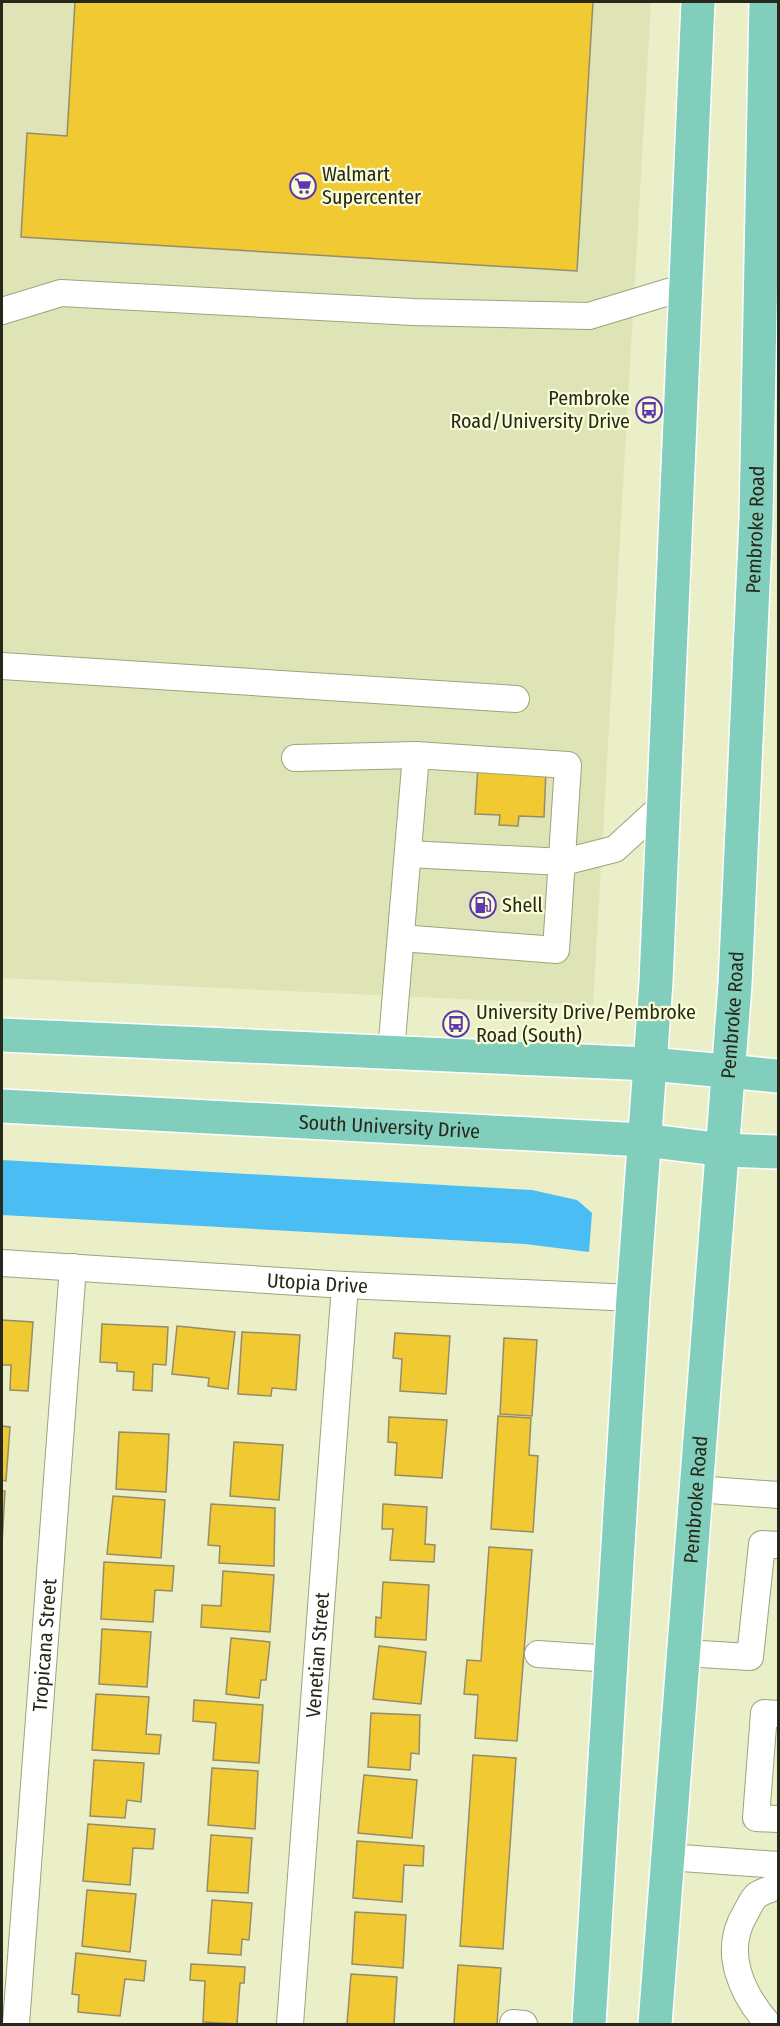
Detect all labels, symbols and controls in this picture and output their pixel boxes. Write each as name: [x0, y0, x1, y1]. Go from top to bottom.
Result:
place label: Walmart Supercenter: [322, 162, 421, 209]
supermarket icon: Walmart Supercenter: [288, 171, 318, 201]
place label: Pembroke Road/University Drive: [450, 386, 630, 433]
bus stop icon: Pembroke Road/University Drive: [634, 395, 664, 425]
street label: Pembroke Road: [741, 465, 769, 594]
fuel station icon: Shell: [468, 890, 498, 920]
place label: Shell: [502, 893, 543, 917]
street label: Pembroke Road: [716, 951, 749, 1080]
place label: University Drive/Pembroke Road (South): [476, 1000, 696, 1047]
bus stop icon: University Drive/Pembroke Road (South): [441, 1009, 471, 1039]
street label: South University Drive: [298, 1110, 481, 1143]
street label: Utopia Drive: [266, 1268, 368, 1298]
street label: Pembroke Road: [679, 1435, 712, 1564]
street label: Tropicana Street: [28, 1577, 62, 1713]
street label: Venetian Street: [301, 1591, 334, 1719]

